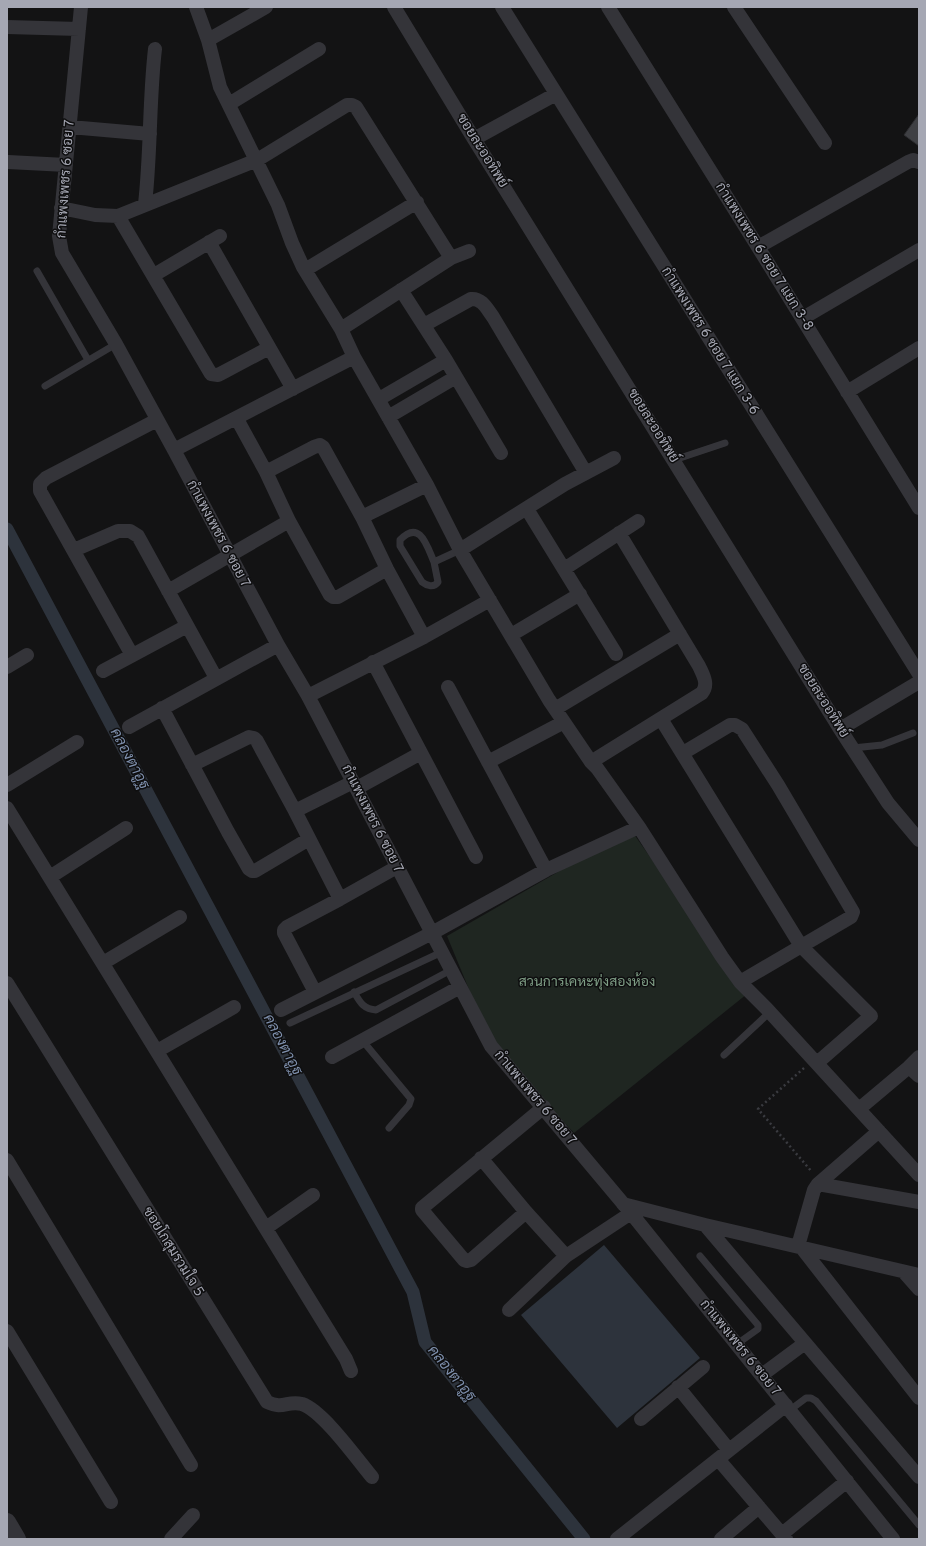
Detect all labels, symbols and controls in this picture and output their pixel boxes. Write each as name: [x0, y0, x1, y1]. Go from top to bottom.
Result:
street label: ซอยละออทิพย์: [452, 110, 513, 191]
street label: กำแพงเพชร 6 ซอย 7: [53, 119, 79, 239]
street label: กำแพงเพชร 6 ซอย 7 แยก 3-8: [711, 180, 817, 334]
street label: กำแพงเพชร 6 ซอย 7 แยก 3-6: [657, 264, 763, 418]
street label: ซอยละออทิพย์: [623, 385, 684, 466]
street label: กำแพงเพชร 6 ซอย 7: [183, 478, 253, 590]
street label: ซอยละออทิพย์: [793, 660, 854, 741]
water label: คลองตาอูฐ: [105, 725, 153, 794]
street label: กำแพงเพชร 6 ซอย 7: [337, 762, 407, 876]
park label: สวนการเคหะทุ่งสองห้อง: [519, 972, 655, 991]
water label: คลองตาอูฐ: [258, 1011, 306, 1080]
street label: กำแพงเพชร 6 ซอย 7: [490, 1047, 580, 1149]
street label: ซอยโกสุมรวมใจ 5: [139, 1203, 208, 1300]
street label: กำแพงเพชร 6 ซอย 7: [696, 1296, 784, 1400]
water label: คลองตาอูฐ: [423, 1342, 480, 1407]

